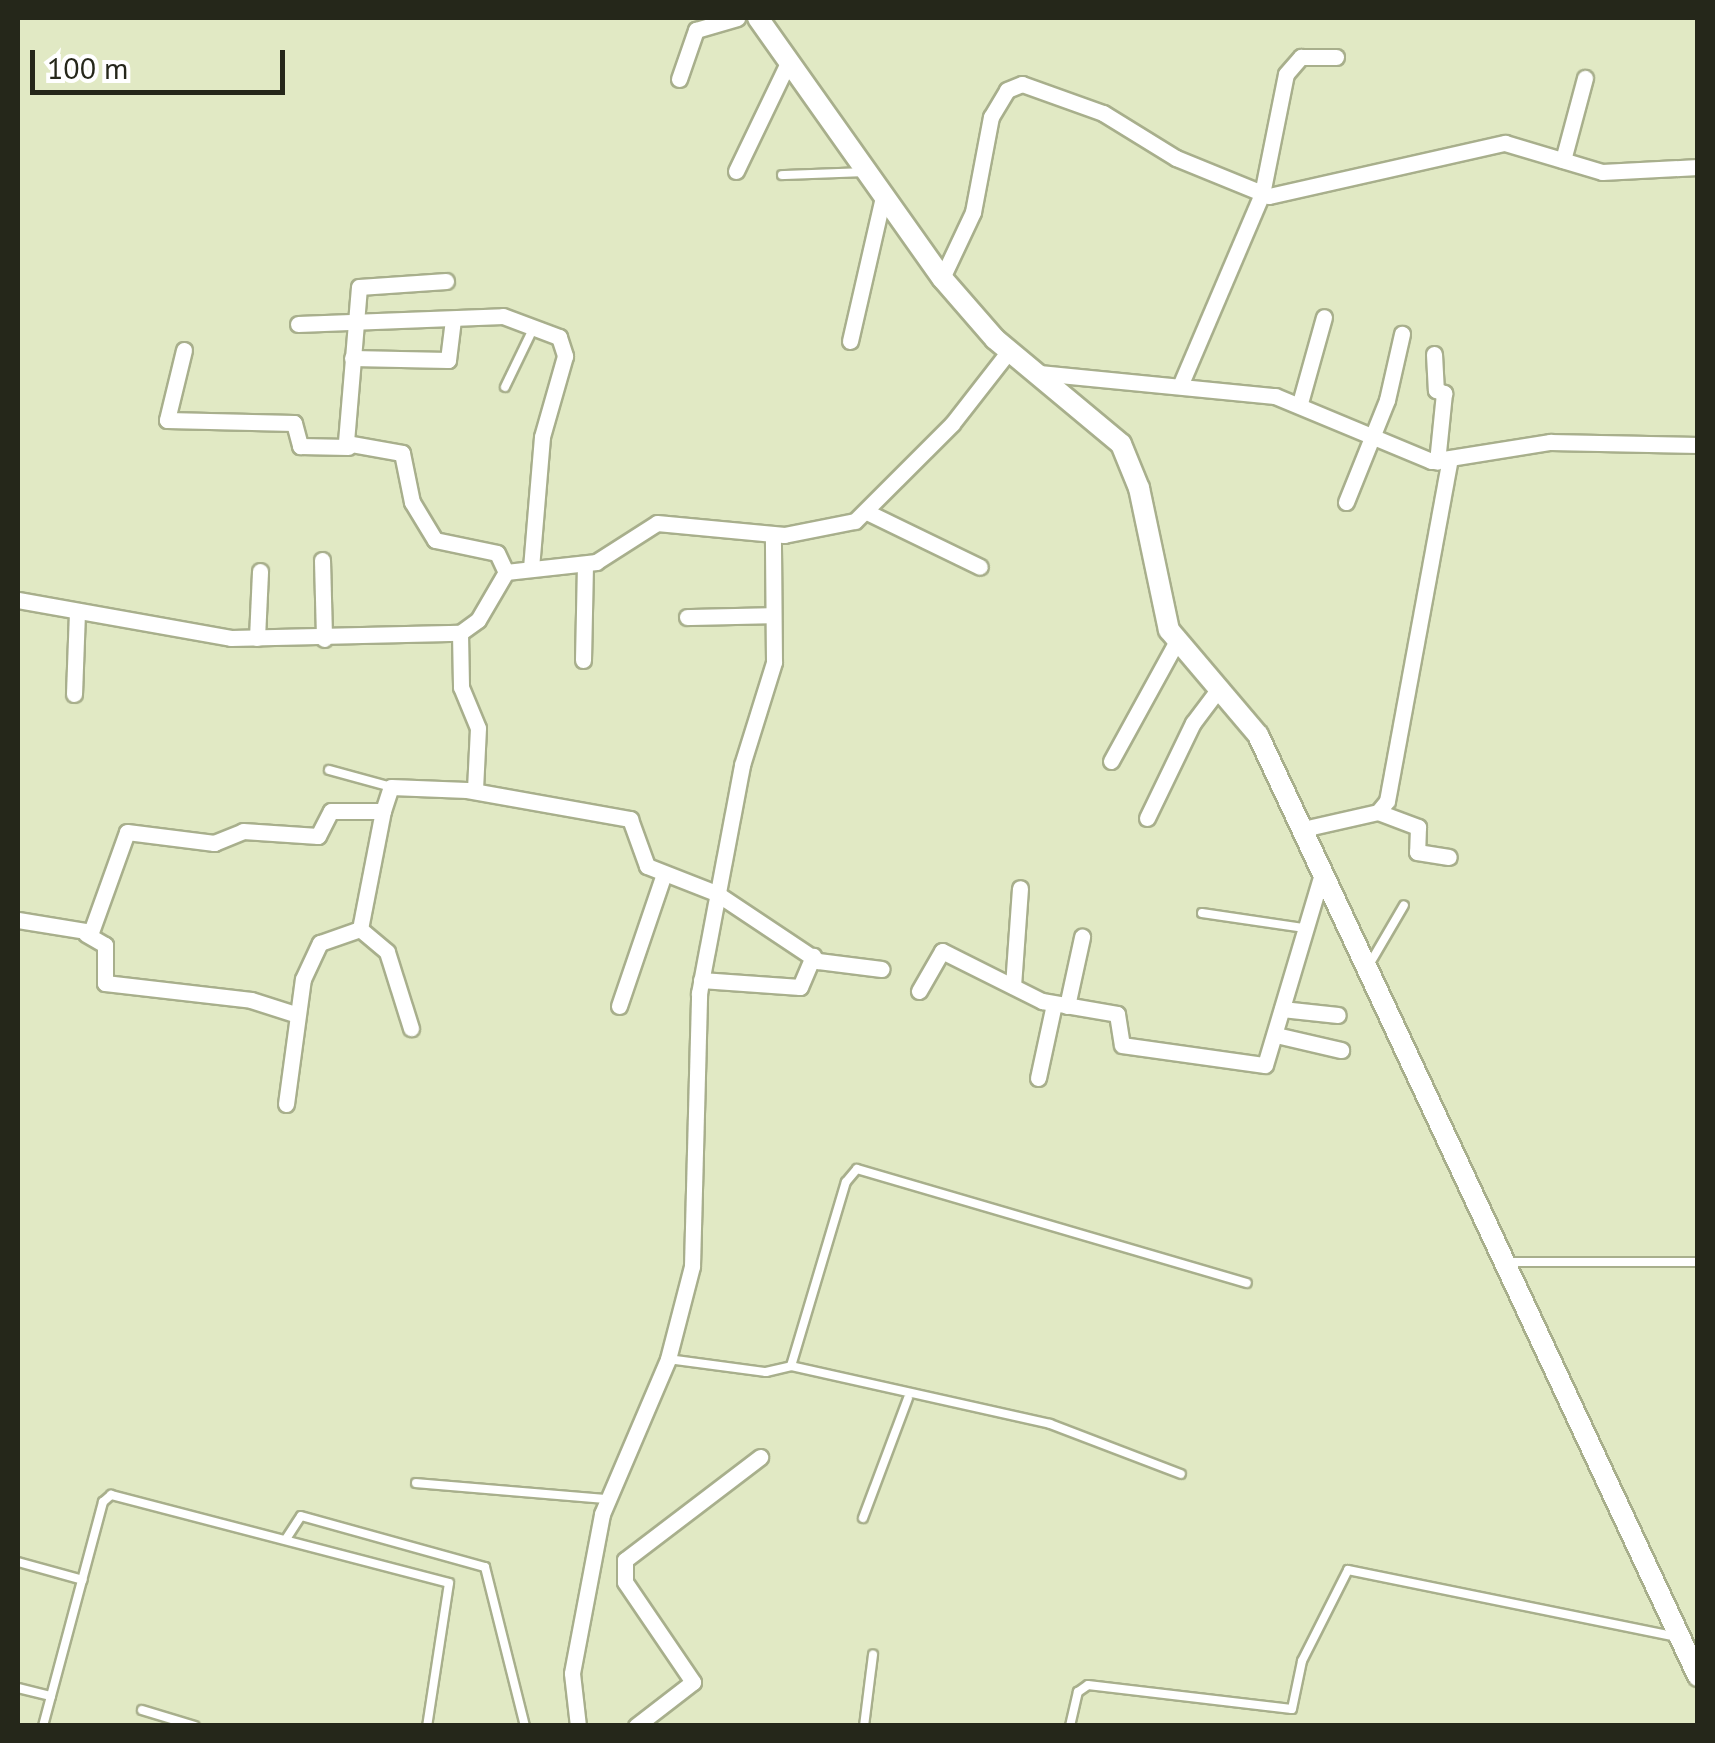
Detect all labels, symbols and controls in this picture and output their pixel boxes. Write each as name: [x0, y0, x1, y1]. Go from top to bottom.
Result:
scale bar: [35, 30, 290, 92]
text: 100 m: [47, 48, 128, 87]

